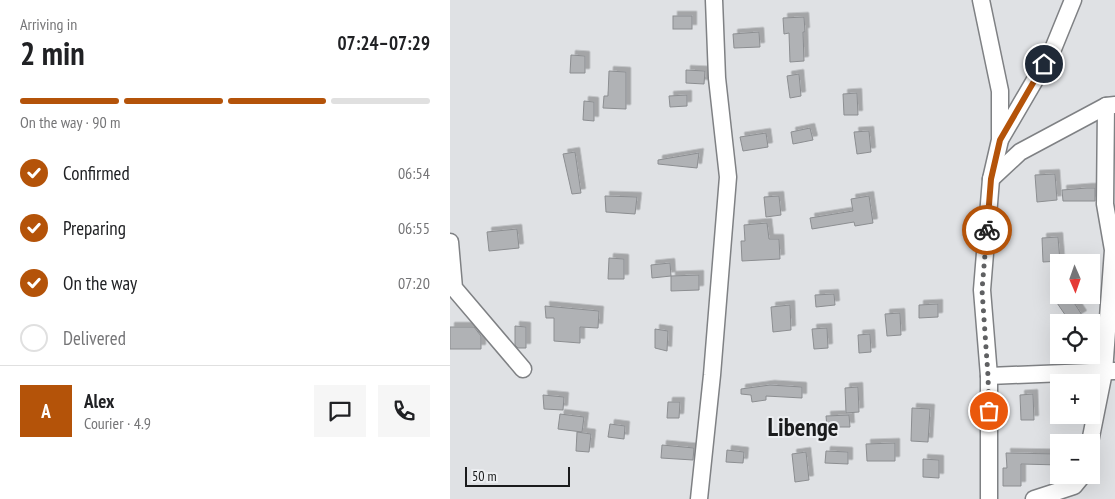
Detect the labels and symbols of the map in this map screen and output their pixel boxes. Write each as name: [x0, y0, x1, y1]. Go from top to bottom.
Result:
pin: [1023, 43, 1065, 85]
courier: [962, 205, 1012, 255]
north arrow: [1050, 254, 1100, 304]
pin: [968, 390, 1010, 432]
district label: Libenge: [767, 411, 839, 443]
scale bar: [465, 464, 570, 487]

